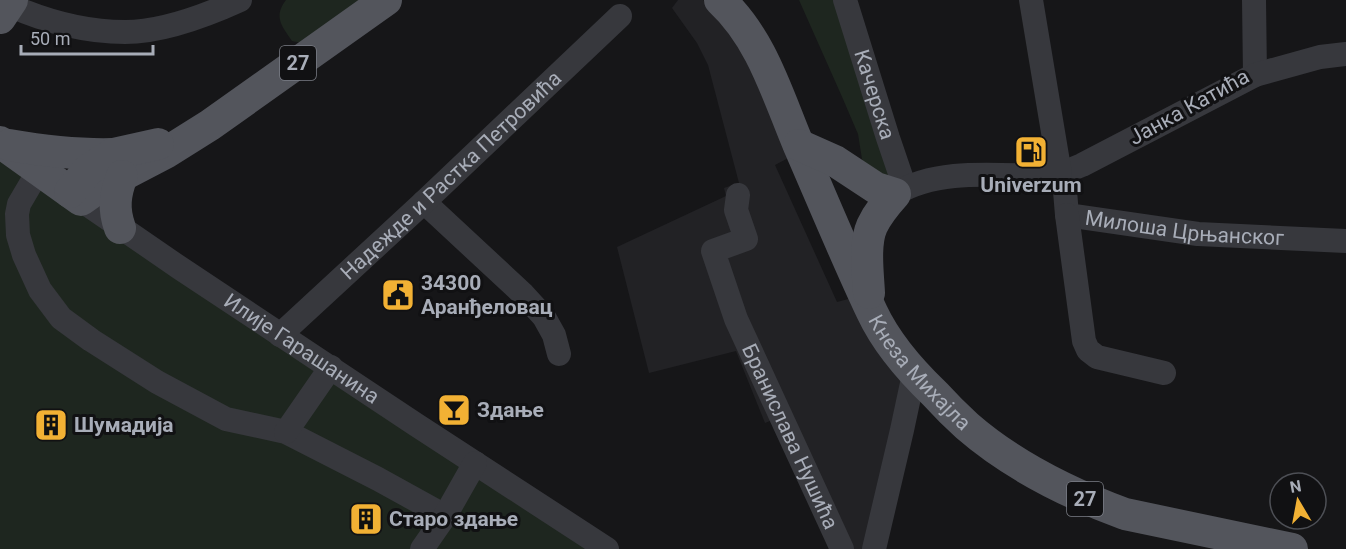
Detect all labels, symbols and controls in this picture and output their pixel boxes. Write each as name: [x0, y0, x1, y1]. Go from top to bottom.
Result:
scale bar: [21, 18, 153, 56]
text: 50 m: [30, 28, 70, 49]
road number: 27: [280, 46, 316, 80]
street label: Качерска: [849, 47, 900, 143]
street label: Јанка Катића: [1125, 64, 1253, 150]
street label: Надежде и Растка Петровића: [336, 66, 566, 285]
fuel station icon: Univerzum: [1013, 134, 1049, 170]
place label: Univerzum: [980, 173, 1082, 197]
street label: Милоша Црњанског: [1083, 206, 1285, 250]
place label: 34300 Аранђеловац: [421, 271, 553, 319]
public building icon: 34300 Аранђеловац: [380, 277, 416, 313]
street label: Илије Гарашанина: [219, 289, 384, 409]
street label: Кнеза Михајла: [863, 311, 975, 435]
street label: Бранислава Нушића: [737, 340, 843, 533]
bar icon: Здање: [436, 392, 472, 428]
place label: Здање: [477, 398, 544, 422]
building icon: Шумадија: [33, 407, 69, 443]
place label: Шумадија: [74, 413, 174, 437]
north arrow: [1268, 471, 1328, 531]
text: N: [1288, 476, 1303, 497]
road number: 27: [1067, 482, 1103, 516]
building icon: Старо здање: [348, 501, 384, 537]
place label: Старо здање: [389, 507, 518, 531]

